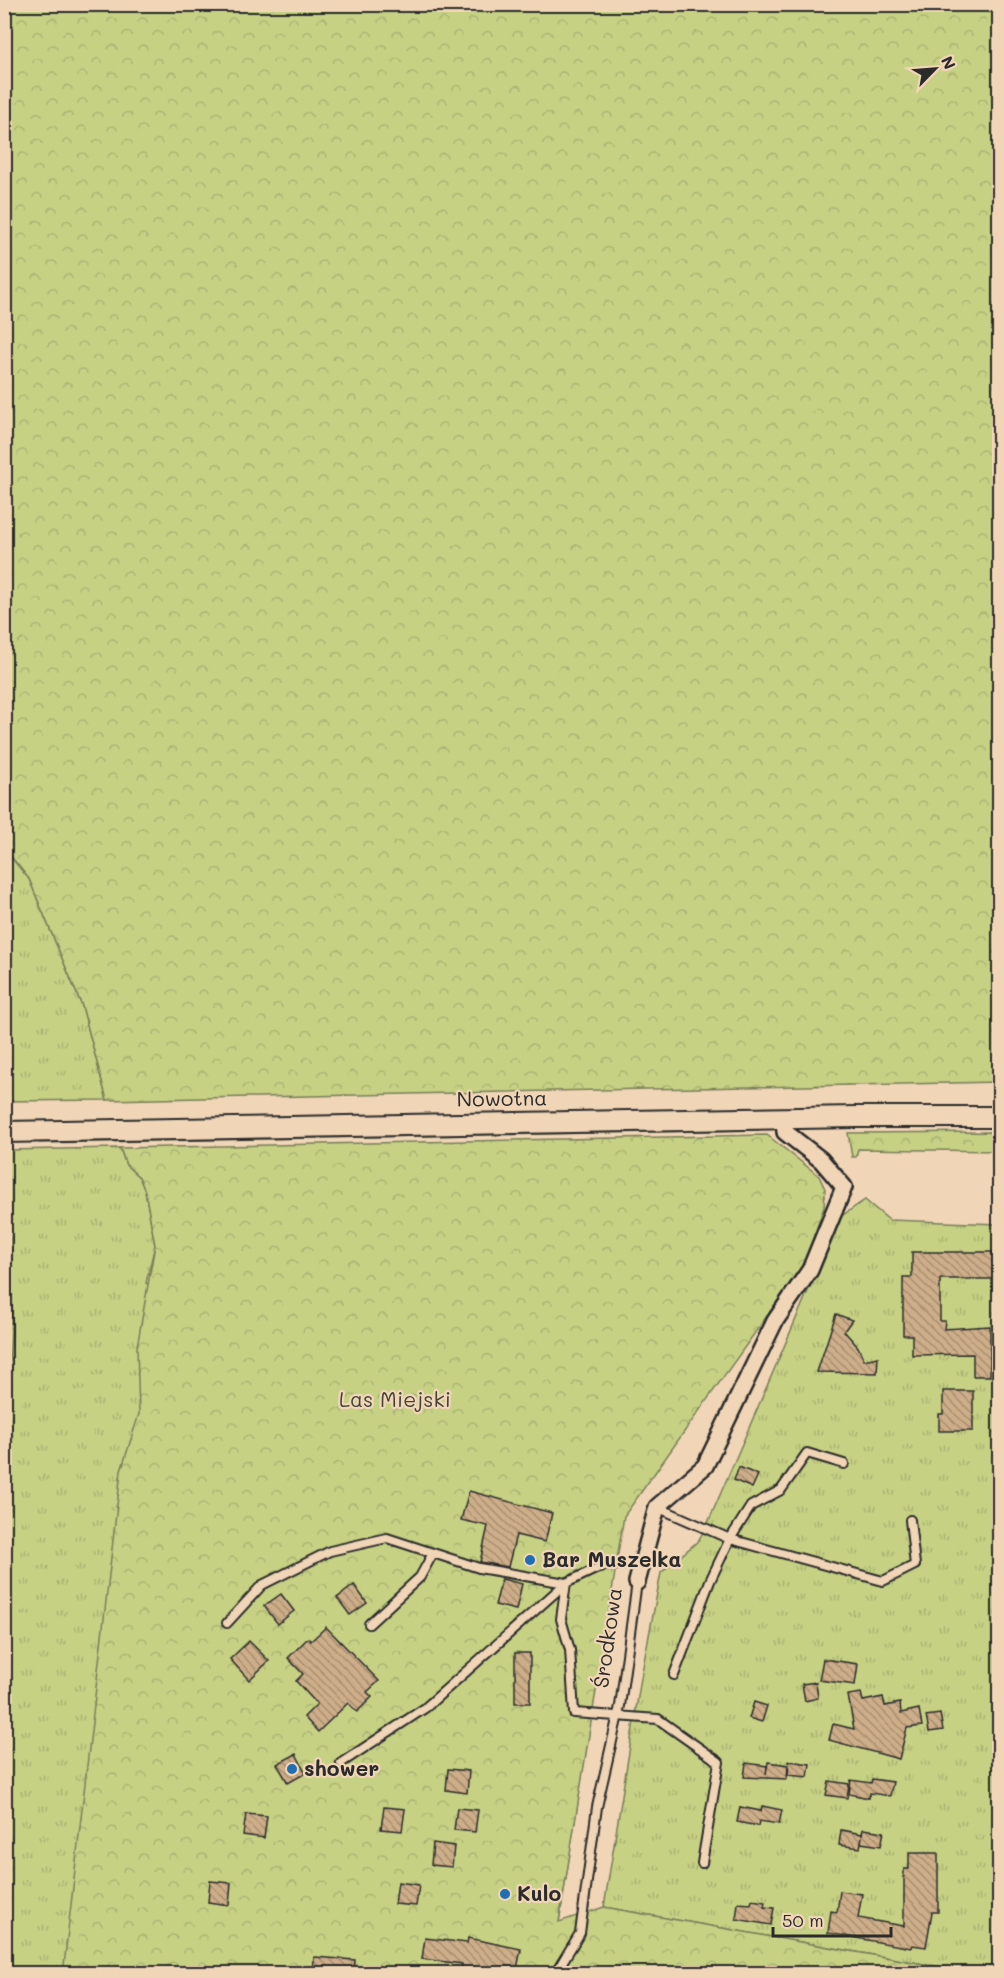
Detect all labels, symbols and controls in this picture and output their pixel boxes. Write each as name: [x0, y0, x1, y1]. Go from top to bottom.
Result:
north arrow: [905, 39, 965, 99]
text: N: [937, 53, 961, 72]
street label: Nowotna: [456, 1083, 548, 1112]
park label: Las Miejski: [339, 1385, 451, 1412]
place label: Bar Muszelka: [542, 1545, 682, 1572]
marker: Bar Muszelka: [523, 1553, 537, 1567]
street label: Środkowa: [586, 1586, 627, 1690]
place label: shower: [304, 1754, 379, 1781]
marker: shower: [285, 1762, 299, 1776]
place label: Kulo: [517, 1879, 562, 1906]
marker: Kulo: [498, 1887, 512, 1901]
scale bar: [773, 1900, 892, 1938]
text: 50 m: [782, 1908, 824, 1932]

